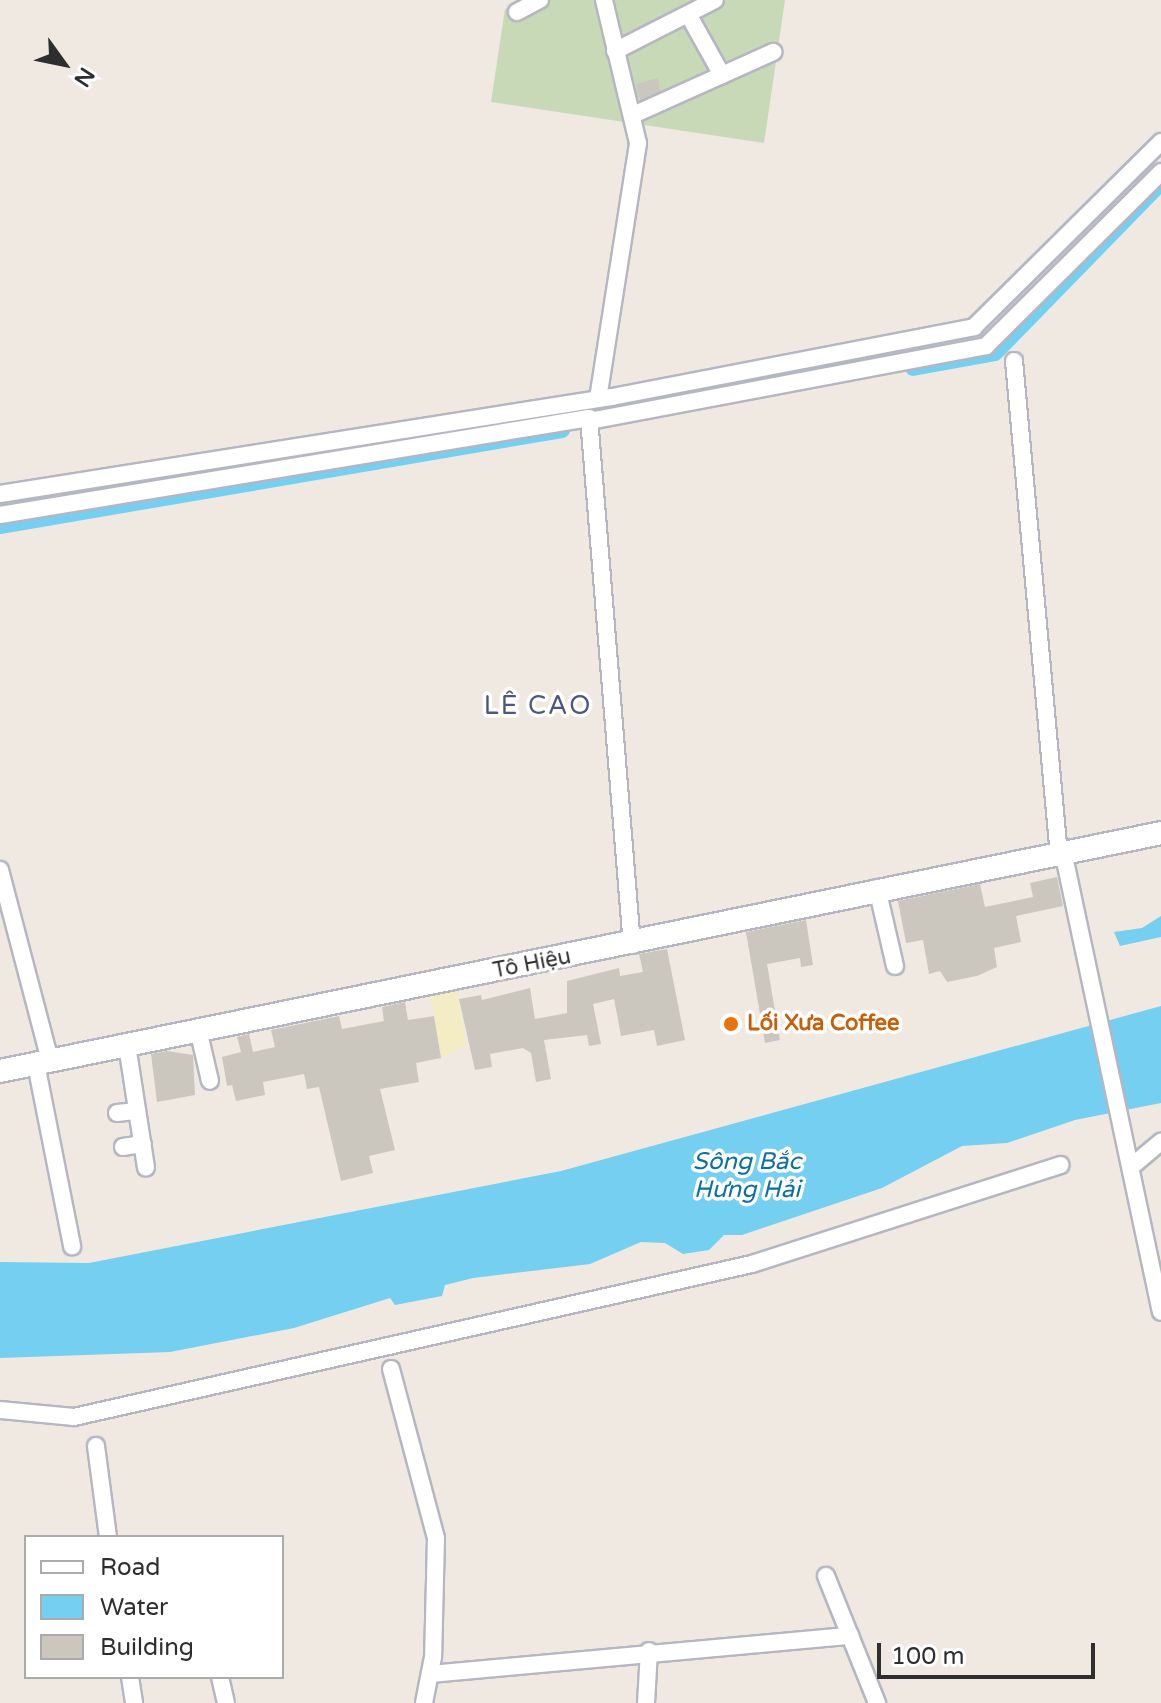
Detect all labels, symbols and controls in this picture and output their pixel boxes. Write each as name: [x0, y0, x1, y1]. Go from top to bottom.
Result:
north arrow: [24, 24, 104, 104]
text: N: [68, 63, 100, 92]
district label: LÊ CAO: [484, 690, 592, 722]
street label: Tô Hiệu: [491, 944, 573, 984]
place label: Lối Xưa Coffee: [747, 1011, 900, 1037]
marker: Lối Xưa Coffee: [722, 1015, 740, 1033]
water label: Sông Bắc Hưng Hải: [693, 1148, 801, 1204]
legend: [24, 1535, 284, 1679]
text: Road: [100, 1553, 160, 1582]
text: Water: [100, 1593, 168, 1622]
scale bar: [881, 1627, 1099, 1677]
text: Building: [100, 1633, 194, 1662]
text: 100 m: [891, 1642, 965, 1671]

